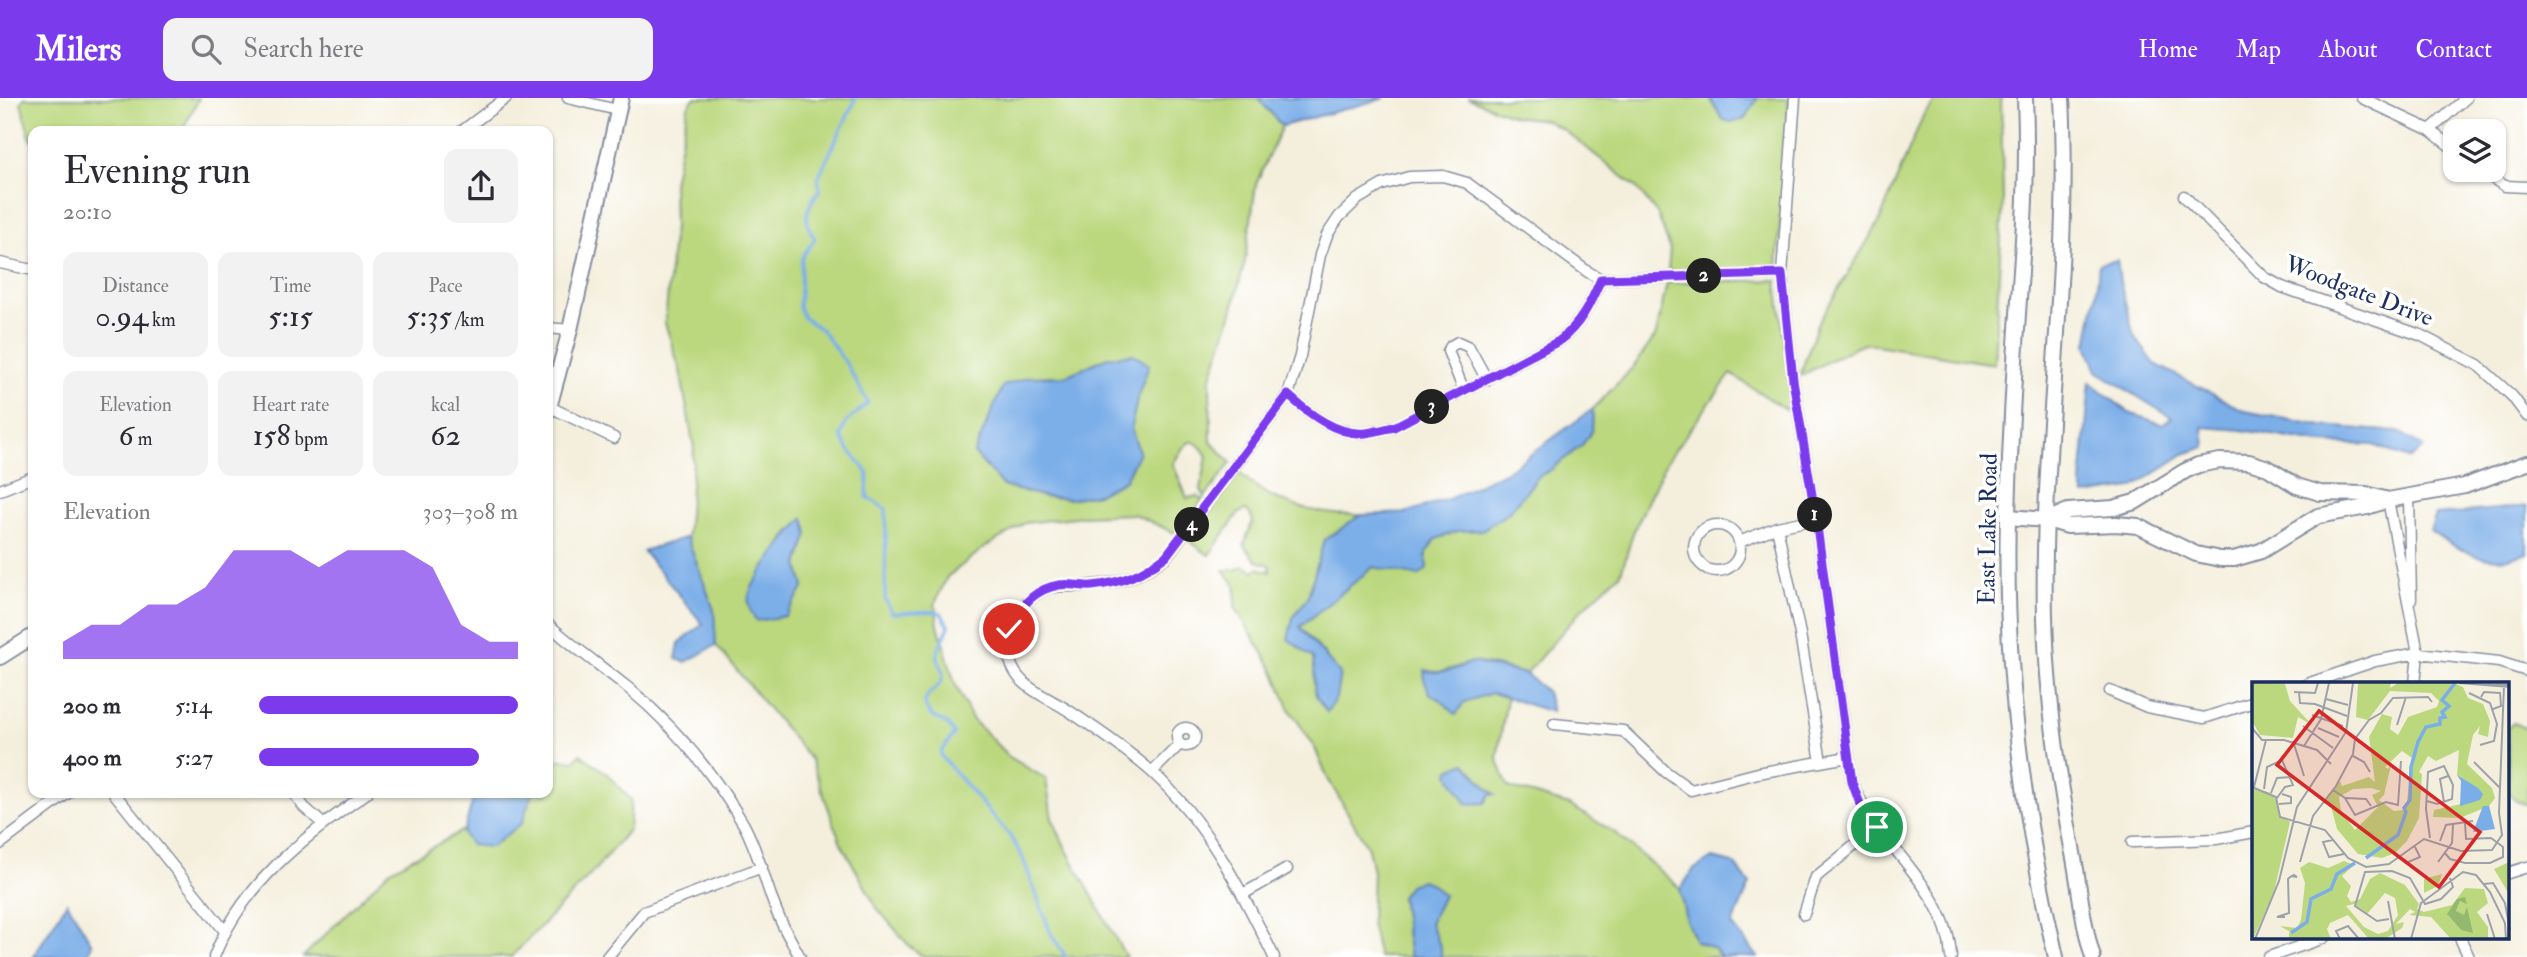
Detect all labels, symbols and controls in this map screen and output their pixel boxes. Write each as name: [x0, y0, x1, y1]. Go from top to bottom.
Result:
search box: [163, 18, 653, 81]
text: Milers: [35, 29, 121, 70]
icon: search: [187, 30, 225, 68]
text: Search here: [243, 33, 364, 65]
text: Home: [2138, 34, 2198, 65]
text: Map: [2236, 34, 2281, 65]
text: About: [2319, 34, 2378, 65]
text: Contact: [2416, 34, 2492, 65]
map controls: [2443, 119, 2506, 182]
button: layers: [2443, 119, 2506, 182]
text: Evening run: [63, 147, 251, 195]
button: share: [444, 149, 518, 223]
text: 20:10: [63, 197, 112, 226]
street label: Woodgate Drive: [2279, 248, 2438, 334]
pin: 2: [1686, 258, 1722, 294]
text: 2: [1699, 263, 1708, 287]
text: Distance: [102, 274, 169, 298]
text: Time: [270, 274, 311, 298]
text: Pace: [428, 274, 463, 298]
text: 0.94: [95, 298, 148, 335]
text: 5:15: [268, 298, 313, 335]
text: 5:35: [406, 298, 452, 335]
text: km: [148, 308, 176, 332]
text: /km: [452, 308, 485, 332]
pin: 3: [1414, 390, 1450, 424]
text: Elevation: [99, 393, 172, 417]
text: Heart rate: [252, 393, 329, 417]
text: kcal: [431, 393, 460, 417]
text: 3: [1428, 394, 1435, 418]
text: 6: [119, 417, 134, 454]
text: 158: [253, 417, 291, 454]
text: 62: [430, 417, 461, 454]
text: m: [134, 427, 152, 451]
text: bpm: [291, 427, 328, 451]
street label: East Lake Road: [1971, 453, 2005, 605]
text: Elevation: [63, 497, 151, 526]
text: 303–308 m: [423, 497, 518, 526]
pin: 1: [1798, 498, 1832, 532]
text: 1: [1811, 502, 1818, 526]
pin: 4: [1174, 508, 1210, 542]
text: 4: [1186, 512, 1197, 536]
pin: [979, 599, 1039, 659]
icon: check: [990, 610, 1028, 648]
inset map: [2252, 682, 2510, 940]
text: 200 m: [63, 691, 121, 720]
text: 5:14: [175, 691, 211, 720]
text: 400 m: [63, 743, 122, 772]
text: 5:27: [175, 743, 213, 772]
pin: [1847, 797, 1907, 857]
icon: arrive: [1858, 808, 1896, 846]

